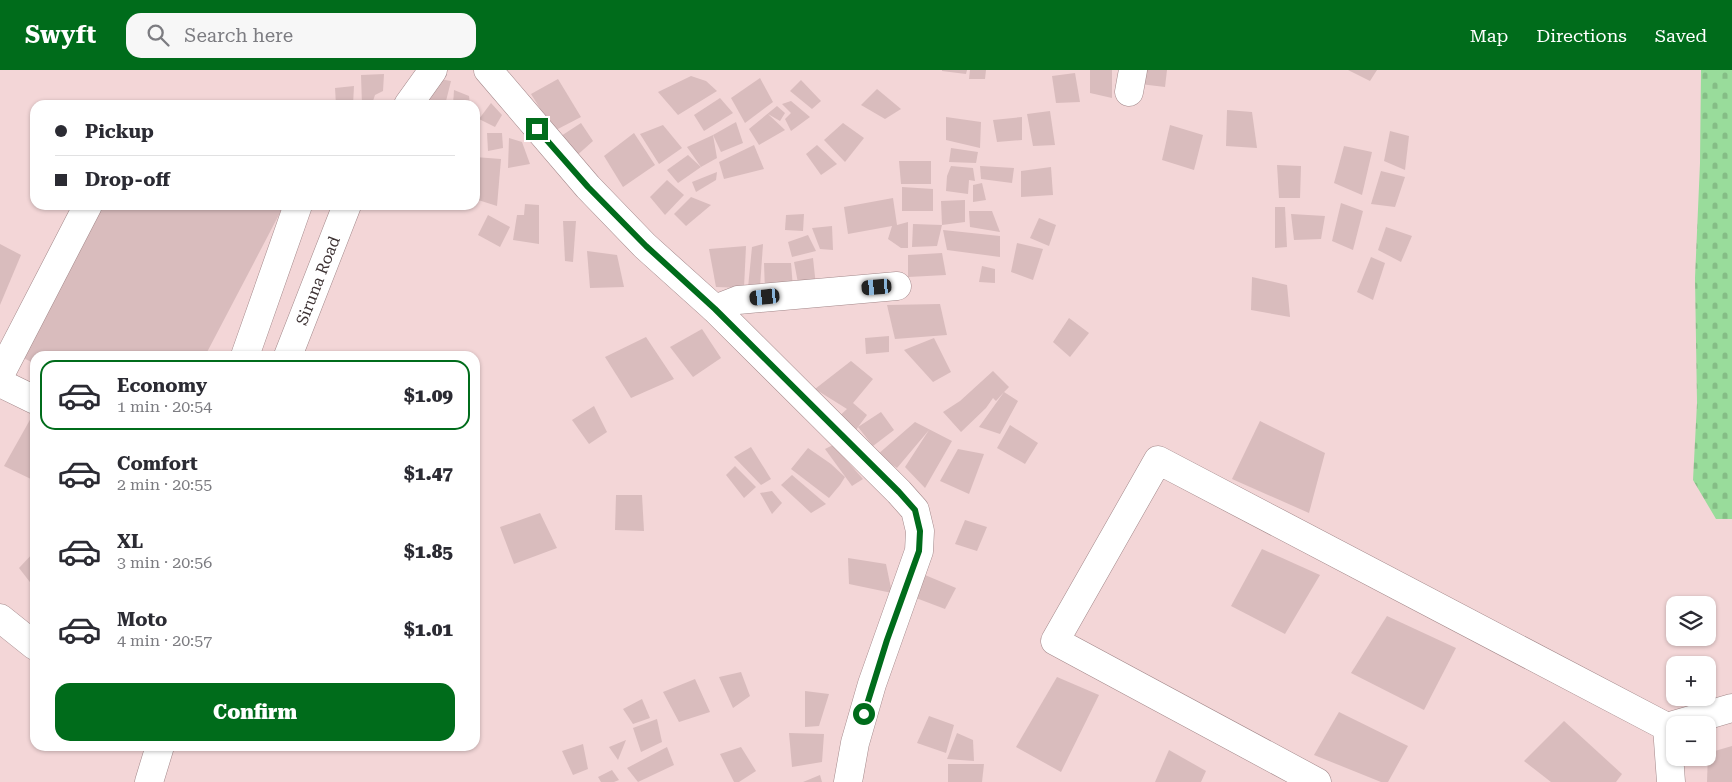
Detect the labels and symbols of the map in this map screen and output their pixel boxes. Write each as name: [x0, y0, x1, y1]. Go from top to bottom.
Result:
route end: [526, 118, 548, 140]
street label: Siruna Road: [292, 233, 343, 328]
car: [861, 278, 892, 296]
car: [749, 288, 780, 306]
route start: [853, 703, 875, 725]

